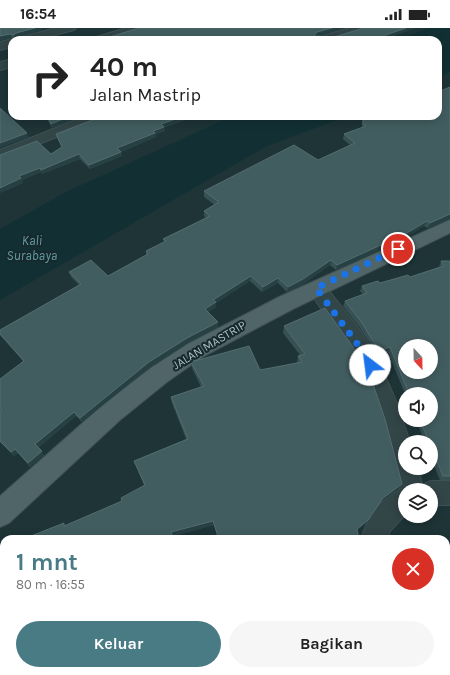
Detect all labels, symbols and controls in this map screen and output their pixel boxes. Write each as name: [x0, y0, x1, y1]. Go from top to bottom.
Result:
text: 16:54: [20, 5, 56, 23]
text: 40 m: [90, 50, 158, 83]
icon: right: [24, 52, 76, 104]
text: Jalan Mastrip: [90, 84, 201, 106]
pin: [381, 232, 415, 266]
water label: Kali Surabaya: [7, 233, 58, 263]
icon: arrive: [387, 238, 409, 260]
street label: JALAN MASTRIP: [170, 317, 248, 372]
north arrow: [398, 339, 438, 379]
map controls: [398, 339, 438, 523]
position arrow: [349, 344, 391, 386]
button: sound: [398, 387, 438, 427]
button: search: [398, 435, 438, 475]
button: layers: [398, 483, 438, 523]
text: 1 mnt: [16, 548, 78, 576]
button: close: [392, 548, 434, 590]
text: 80 m · 16:55: [16, 577, 85, 592]
button: Keluar: [16, 621, 221, 667]
button: Bagikan: [229, 621, 434, 667]

